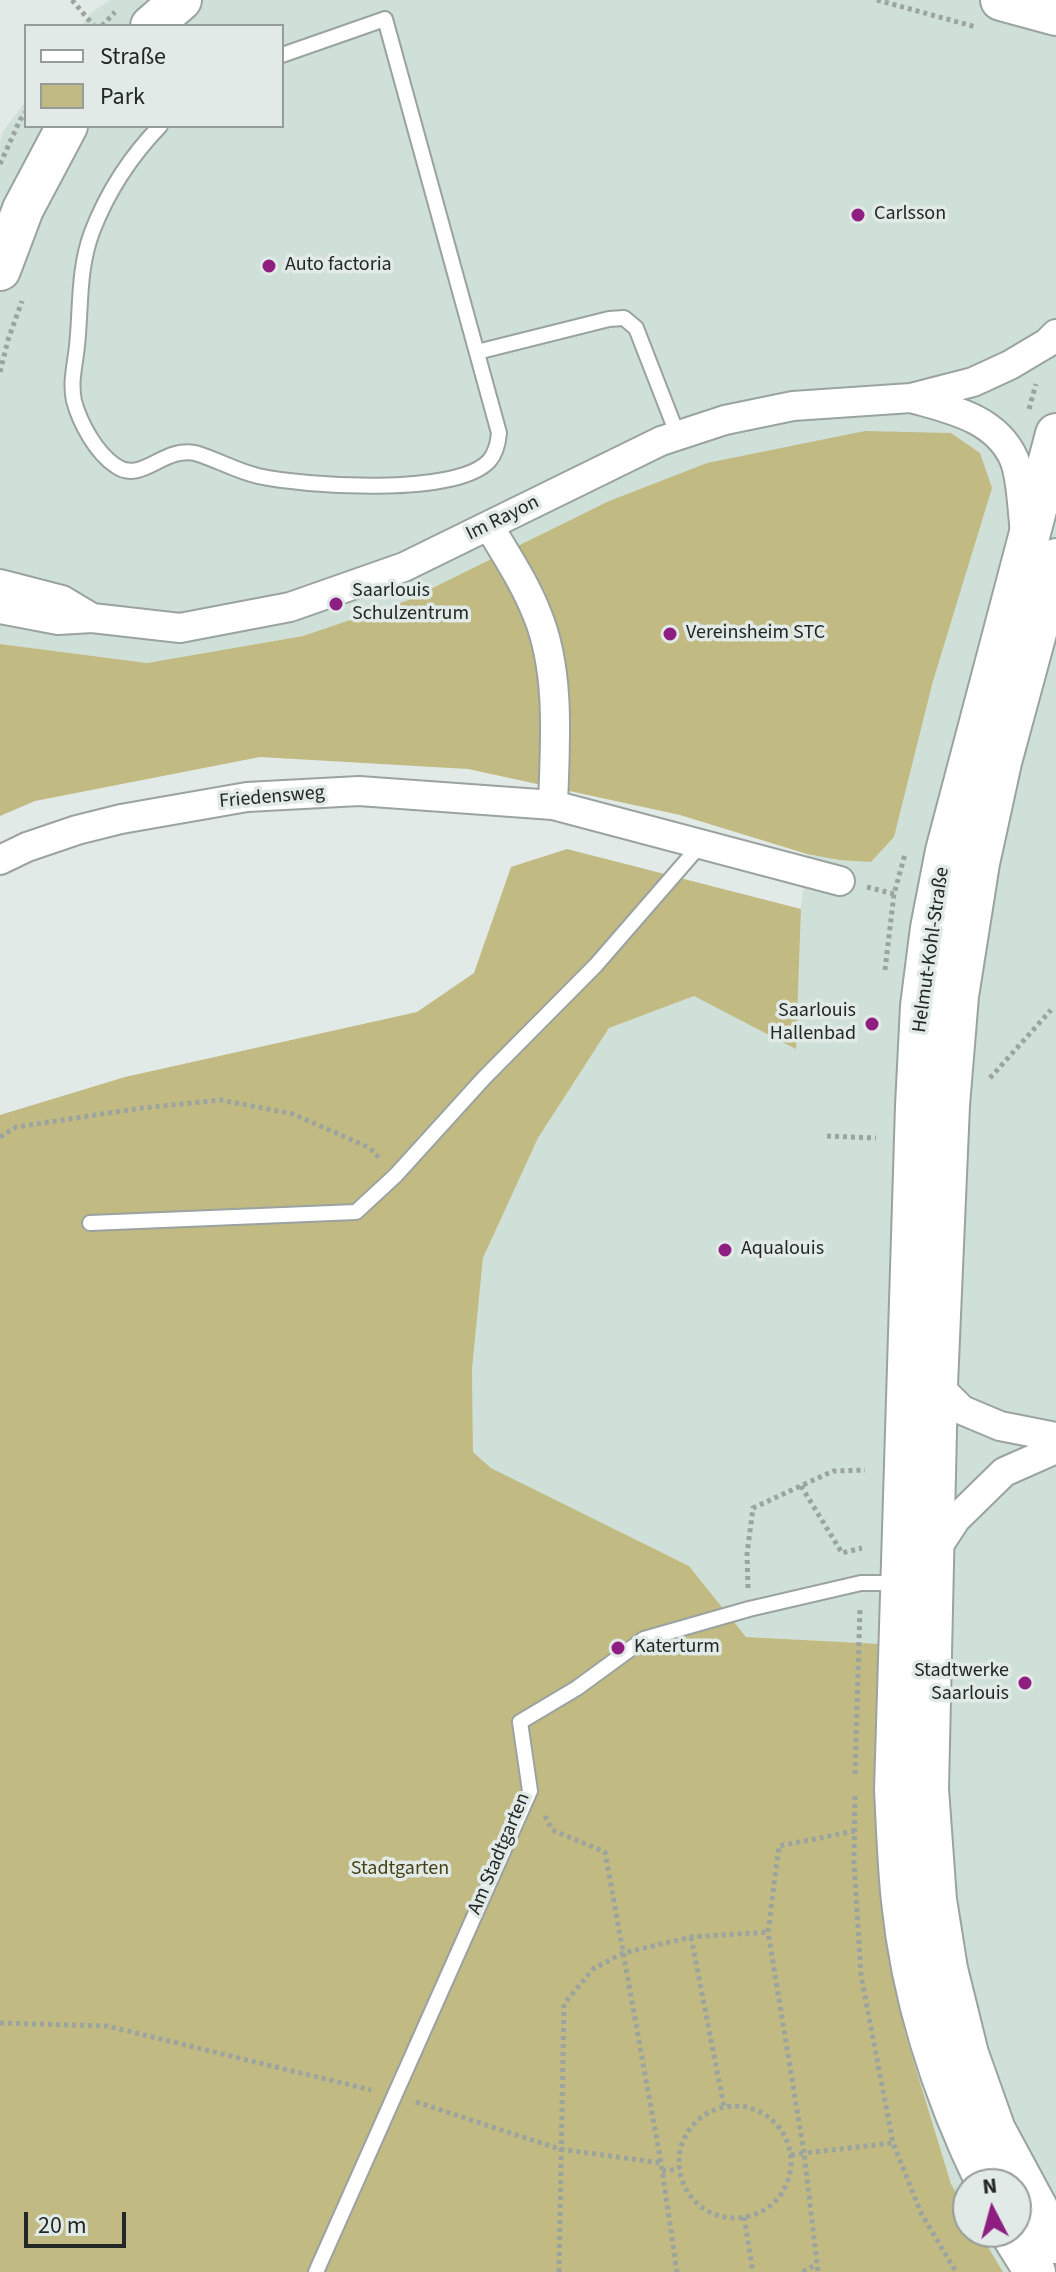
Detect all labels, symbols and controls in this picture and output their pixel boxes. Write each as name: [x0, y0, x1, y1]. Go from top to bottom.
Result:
legend: [24, 24, 284, 128]
text: Straße: [100, 39, 166, 74]
text: Park: [100, 79, 145, 114]
place label: Carlsson: [874, 203, 946, 227]
marker: Carlsson: [849, 206, 867, 224]
place label: Auto factoria: [285, 254, 392, 278]
marker: Auto factoria: [260, 257, 278, 275]
street label: Im Rayon: [463, 491, 543, 547]
place label: Saarlouis Schulzentrum: [352, 580, 469, 627]
marker: Saarlouis Schulzentrum: [327, 595, 345, 613]
place label: Vereinsheim STC: [686, 622, 825, 646]
marker: Vereinsheim STC: [661, 625, 679, 643]
street label: Friedensweg: [218, 781, 326, 815]
street label: Helmut-Kohl-Straße: [908, 866, 956, 1034]
place label: Saarlouis Hallenbad: [770, 1000, 856, 1047]
marker: Saarlouis Hallenbad: [863, 1015, 881, 1033]
place label: Aqualouis: [741, 1238, 824, 1262]
marker: Aqualouis: [716, 1241, 734, 1259]
place label: Katerturm: [634, 1636, 720, 1660]
marker: Katerturm: [609, 1639, 627, 1657]
place label: Stadtwerke Saarlouis: [914, 1660, 1009, 1707]
marker: Stadtwerke Saarlouis: [1016, 1674, 1034, 1692]
street label: Am Stadtgarten: [464, 1790, 536, 1918]
park label: Stadtgarten: [351, 1858, 449, 1882]
north arrow: [952, 2168, 1032, 2248]
text: N: [981, 2169, 999, 2203]
scale bar: [28, 2196, 130, 2246]
text: 20 m: [38, 2208, 87, 2243]

